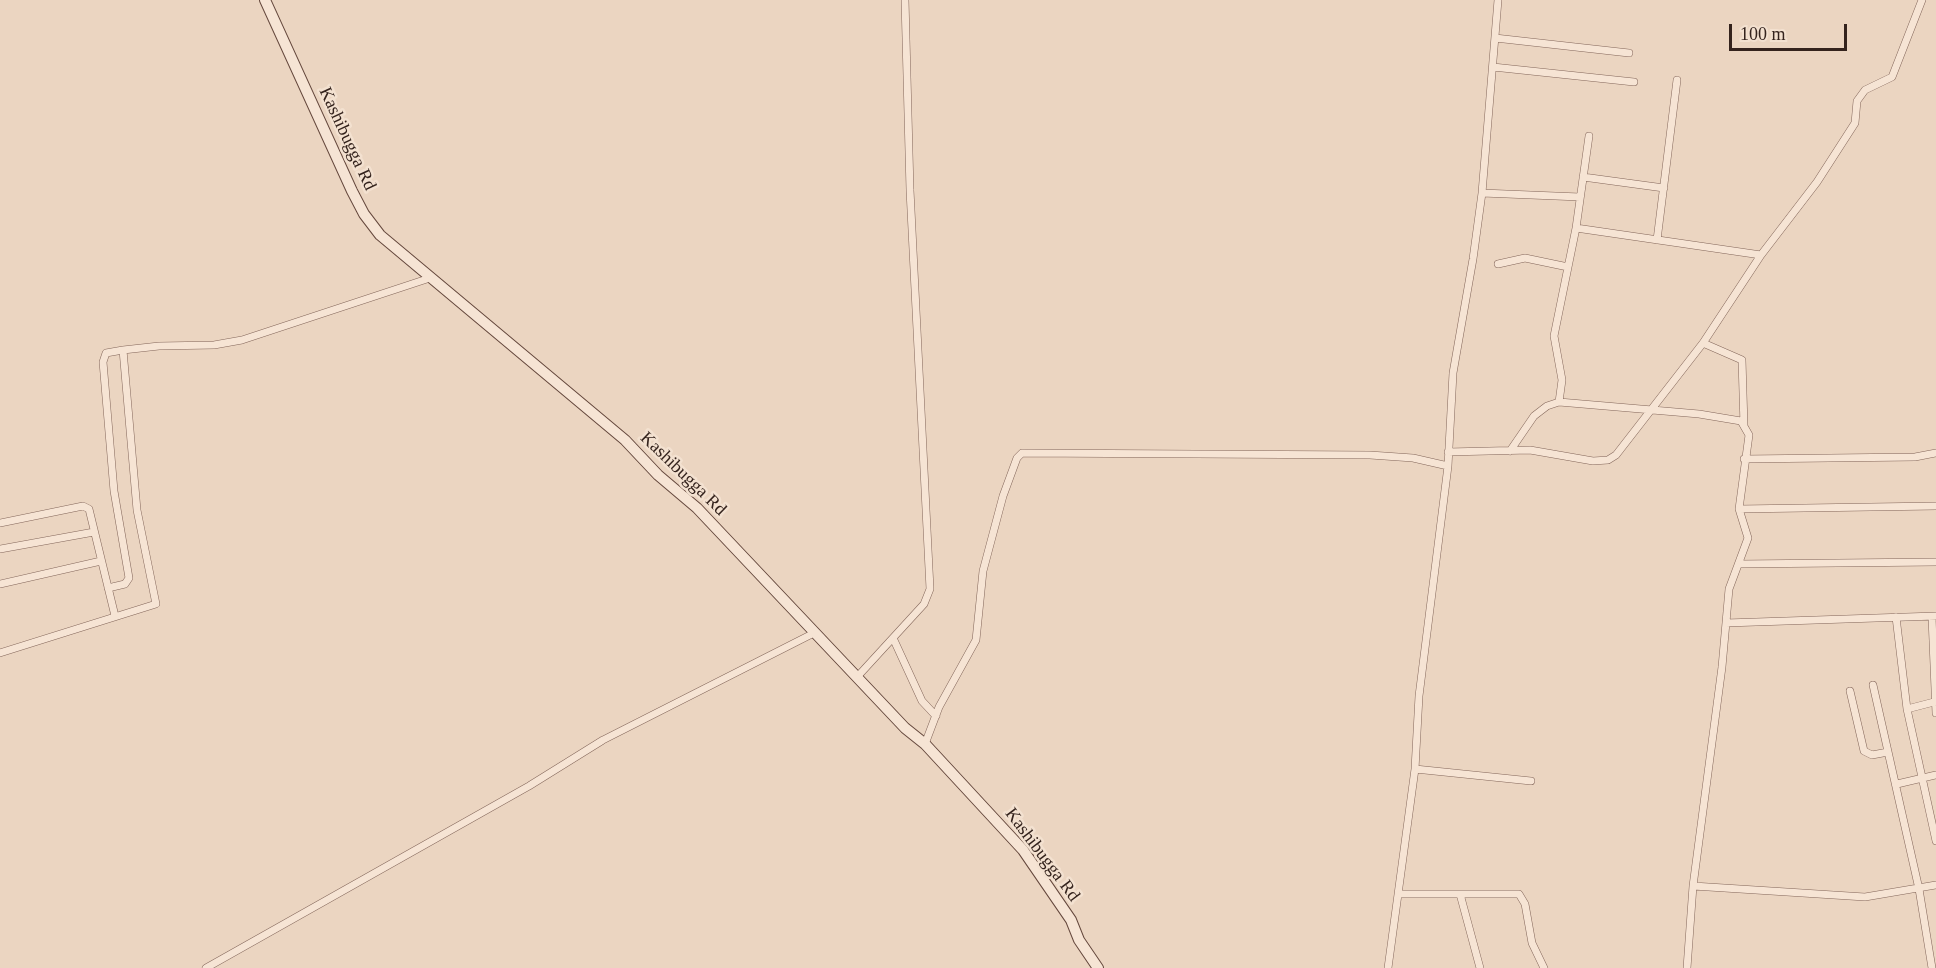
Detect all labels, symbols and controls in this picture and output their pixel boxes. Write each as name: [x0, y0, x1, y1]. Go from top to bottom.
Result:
scale bar: [1732, 12, 1850, 50]
text: 100 m: [1740, 24, 1786, 44]
street label: Kashibugga Rd: [314, 84, 380, 194]
street label: Kashibugga Rd: [635, 428, 731, 520]
street label: Kashibugga Rd: [1000, 804, 1084, 906]

